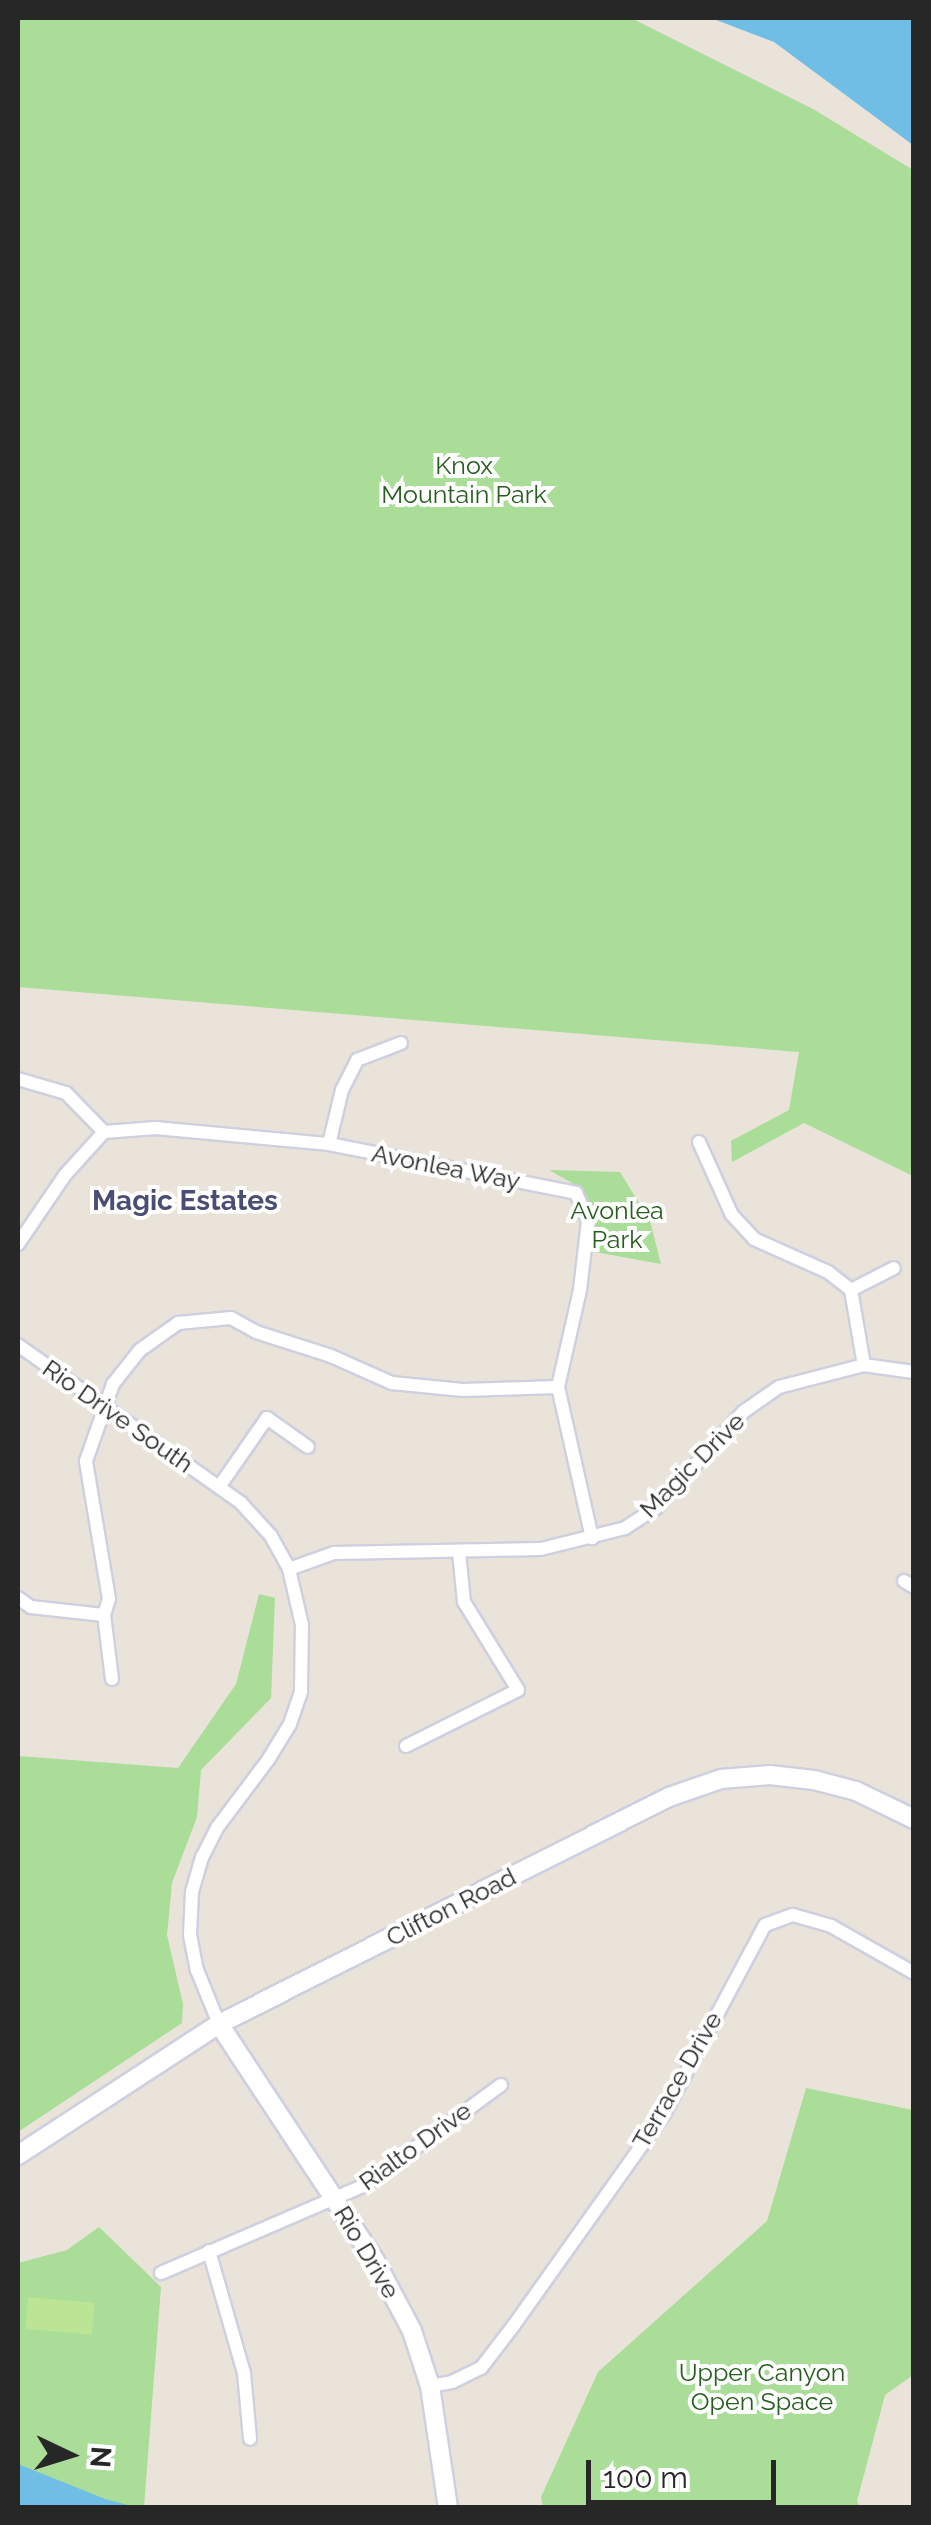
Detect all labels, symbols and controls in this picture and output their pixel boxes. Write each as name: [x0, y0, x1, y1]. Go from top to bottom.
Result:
park label: Knox Mountain Park: [381, 451, 547, 510]
street label: Avonlea Way: [369, 1138, 523, 1196]
district label: Magic Estates: [92, 1184, 278, 1218]
park label: Avonlea Park: [570, 1196, 664, 1255]
street label: Rio Drive South: [37, 1353, 199, 1479]
street label: Magic Drive: [633, 1406, 751, 1524]
street label: Clifton Road: [381, 1861, 521, 1953]
street label: Terrace Drive: [626, 2006, 728, 2154]
street label: Rialto Drive: [353, 2095, 477, 2197]
street label: Rio Drive: [328, 2200, 406, 2304]
park label: Upper Canyon Open Space: [678, 2358, 846, 2417]
north arrow: [20, 2405, 120, 2505]
scale bar: [591, 2440, 781, 2502]
text: N: [83, 2445, 118, 2469]
text: 100 m: [603, 2460, 688, 2495]

